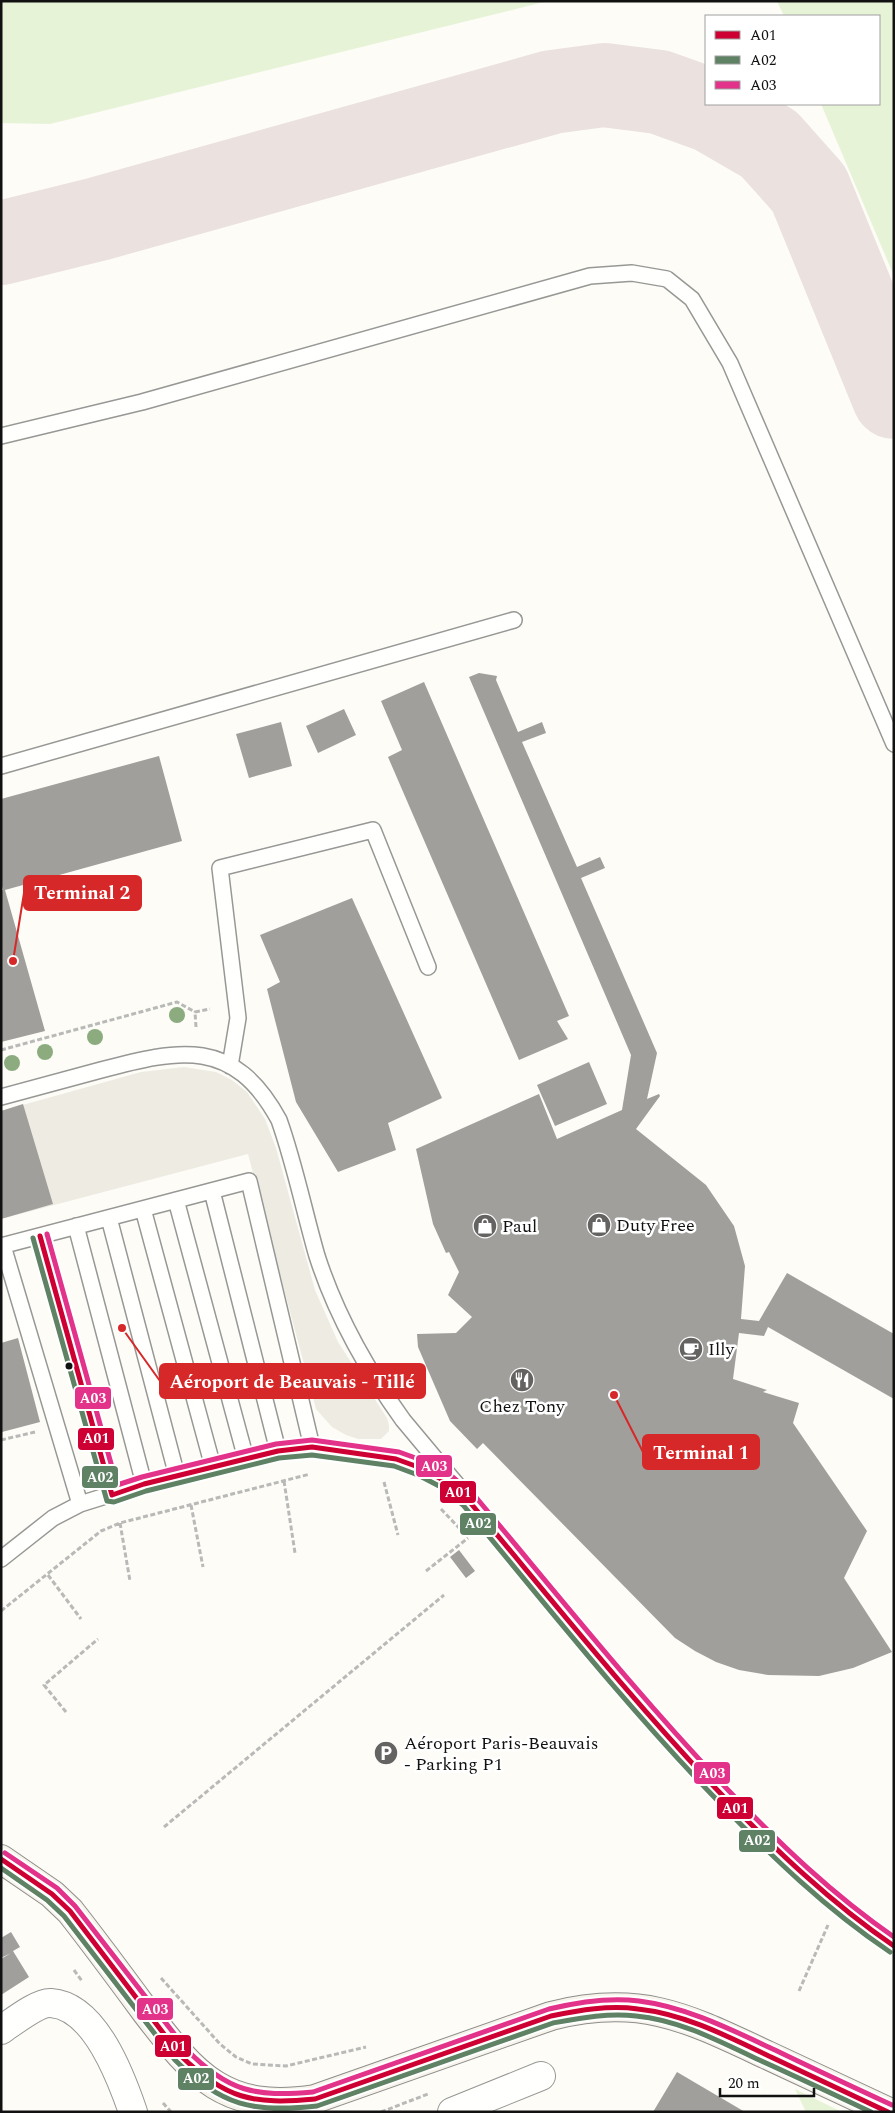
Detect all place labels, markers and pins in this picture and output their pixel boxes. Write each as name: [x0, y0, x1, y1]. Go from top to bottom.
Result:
callout: Terminal 2: [24, 876, 141, 910]
shop icon: Duty Free: [586, 1212, 612, 1238]
place label: Duty Free: [616, 1212, 695, 1239]
shop icon: Paul: [472, 1213, 498, 1239]
place label: Paul: [502, 1213, 537, 1240]
cafe icon: Illy: [678, 1336, 704, 1362]
place label: Illy: [708, 1336, 736, 1363]
unlabelled marker: [64, 1361, 74, 1371]
callout: Aéroport de Beauvais - Tillé: [160, 1364, 425, 1398]
restaurant icon: Chez Tony: [509, 1367, 535, 1393]
place label: Chez Tony: [479, 1393, 566, 1420]
callout: Terminal 1: [643, 1435, 759, 1469]
place label: Aéroport Paris-Beauvais - Parking P1: [404, 1730, 599, 1778]
parking icon: Aéroport Paris-Beauvais - Parking P1: [373, 1740, 399, 1766]

